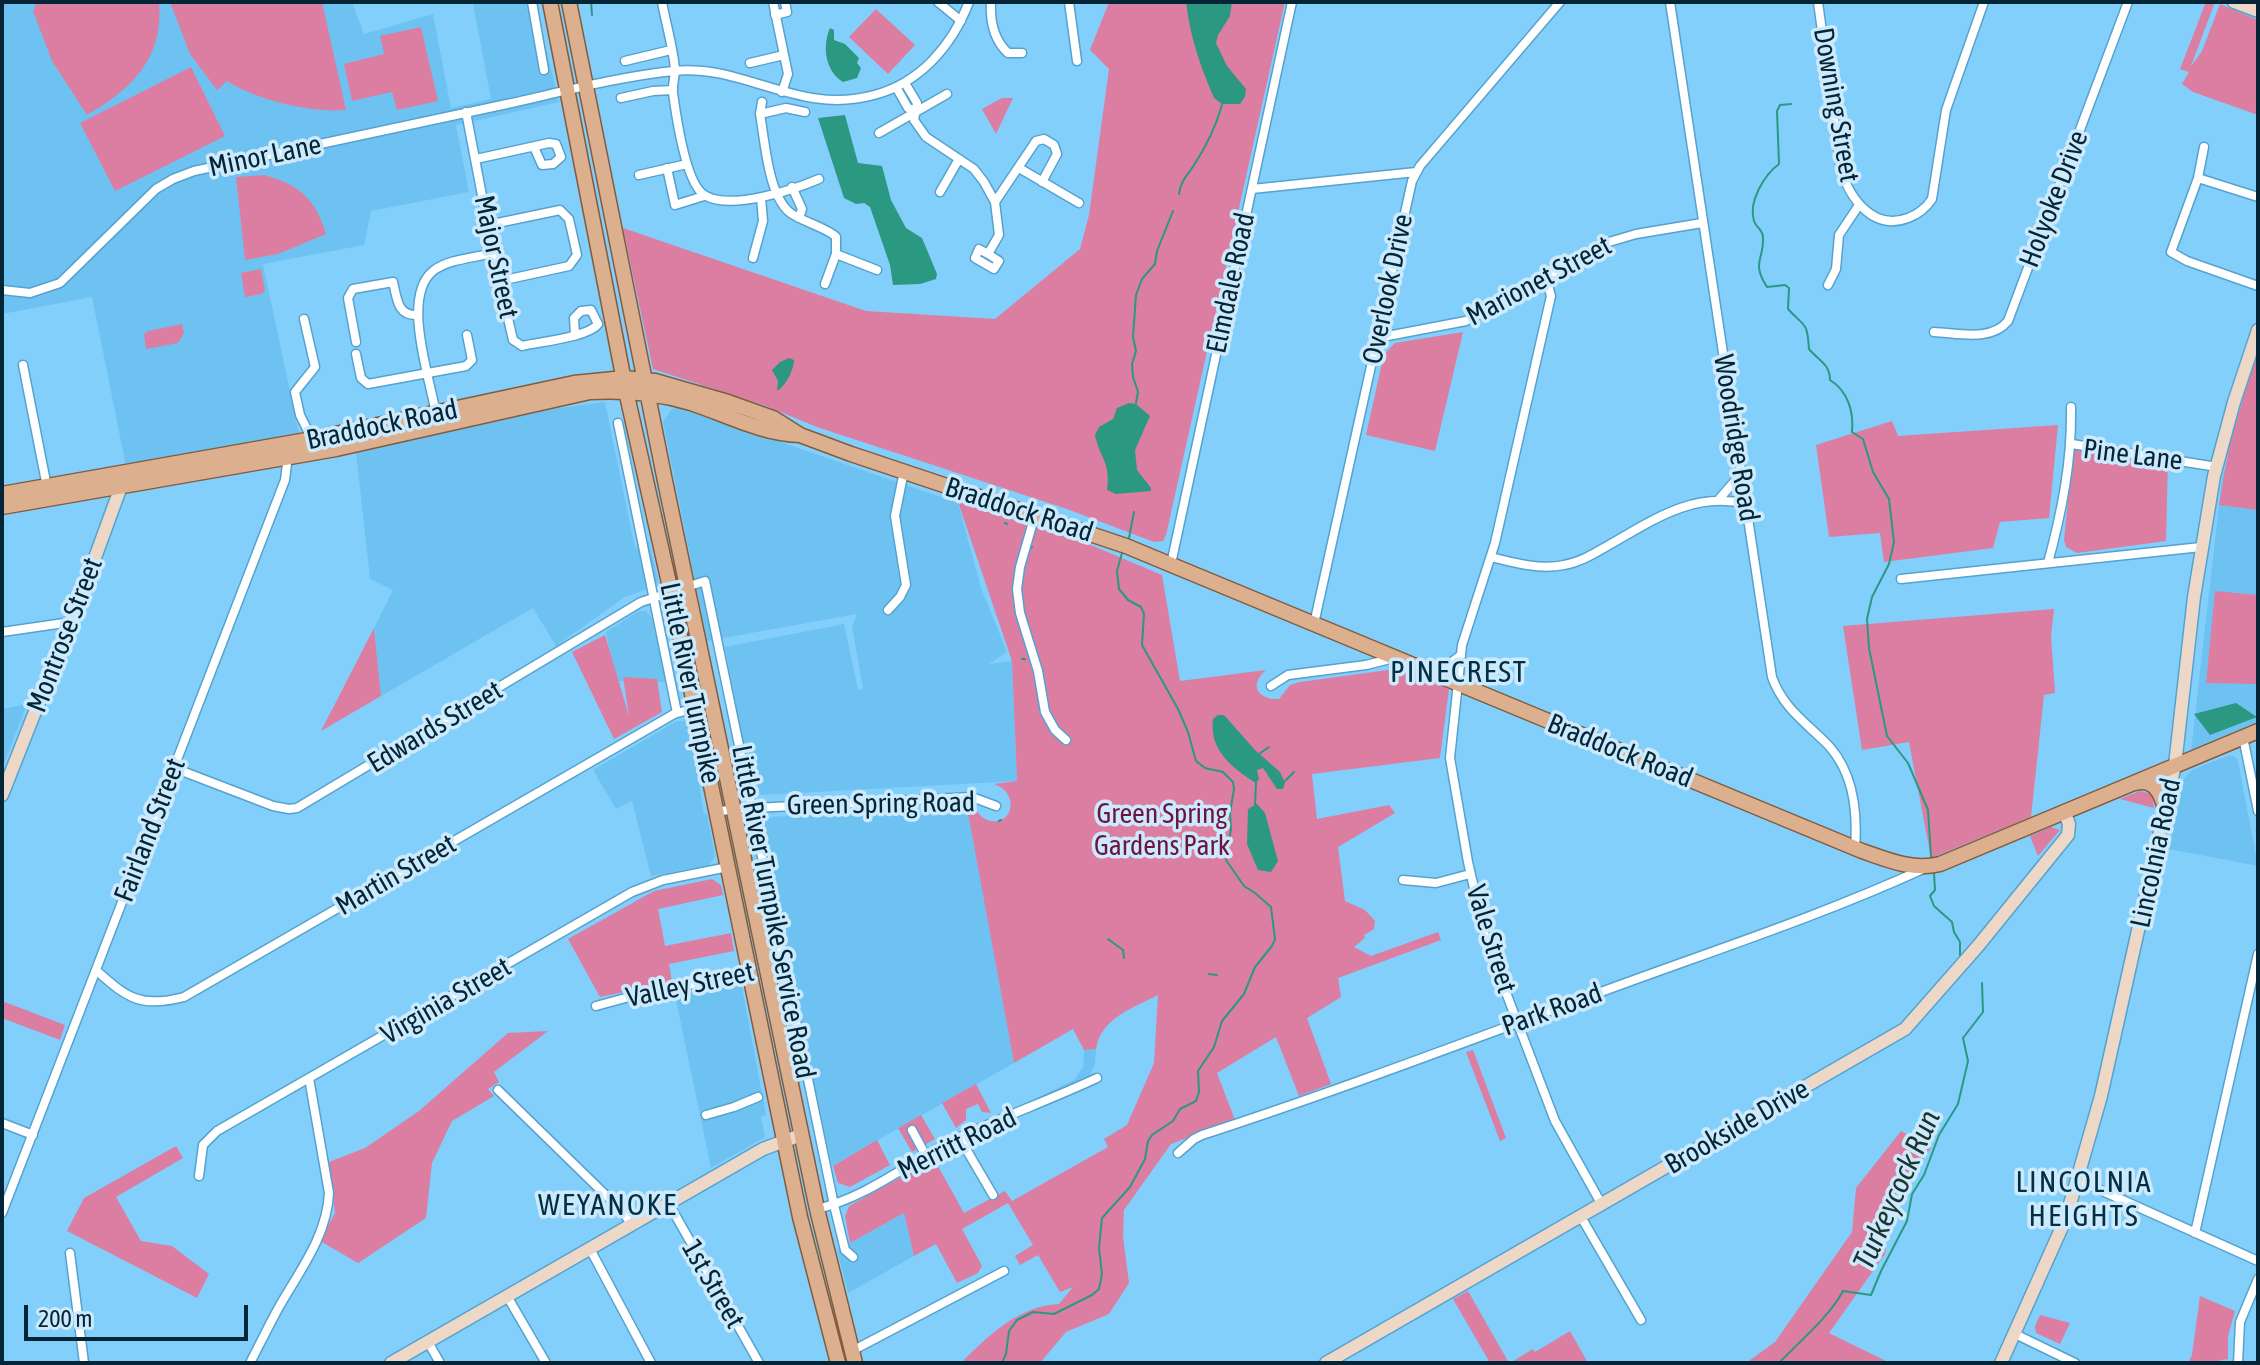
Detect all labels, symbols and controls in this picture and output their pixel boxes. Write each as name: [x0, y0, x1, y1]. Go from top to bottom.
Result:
street label: Downing Street: [1806, 25, 1866, 185]
street label: Holyoke Drive: [2013, 126, 2095, 272]
street label: Minor Lane: [206, 128, 324, 184]
street label: Major Street: [467, 192, 525, 322]
street label: Elmdale Road: [1200, 210, 1262, 356]
street label: Overlook Drive: [1356, 211, 1420, 367]
street label: Marionet Street: [1461, 229, 1617, 333]
street label: Woodridge Road: [1706, 352, 1766, 524]
street label: Braddock Road: [303, 393, 461, 457]
street label: Pine Lane: [2081, 432, 2185, 478]
street label: Braddock Road: [941, 470, 1097, 550]
street label: Montrose Street: [20, 553, 110, 717]
street label: Little River Turnpike: [652, 580, 728, 786]
district label: PINECREST: [1390, 655, 1528, 691]
street label: Edwards Street: [361, 674, 509, 780]
street label: Braddock Road: [1542, 707, 1698, 795]
street label: Little River Turnpike Service Road: [724, 742, 822, 1082]
street label: Fairland Street: [107, 753, 193, 907]
street label: Lincolnia Road: [2124, 775, 2188, 931]
street label: Green Spring Road: [787, 786, 975, 822]
park label: Green Spring Gardens Park: [1094, 797, 1230, 863]
street label: Martin Street: [330, 827, 462, 923]
street label: Vale Street: [1459, 881, 1523, 997]
street label: Virginia Street: [375, 950, 517, 1052]
street label: Valley Street: [623, 955, 757, 1015]
street label: Park Road: [1497, 976, 1607, 1044]
street label: Brookside Drive: [1659, 1072, 1815, 1182]
street label: Merritt Road: [892, 1101, 1022, 1187]
water label: Turkeycock Run: [1846, 1105, 1948, 1275]
district label: LINCOLNIA HEIGHTS: [2015, 1165, 2153, 1236]
district label: WEYANOKE: [538, 1188, 678, 1224]
street label: 1st Street: [674, 1234, 752, 1334]
scale bar: [28, 1289, 252, 1339]
text: 200 m: [38, 1305, 92, 1332]

